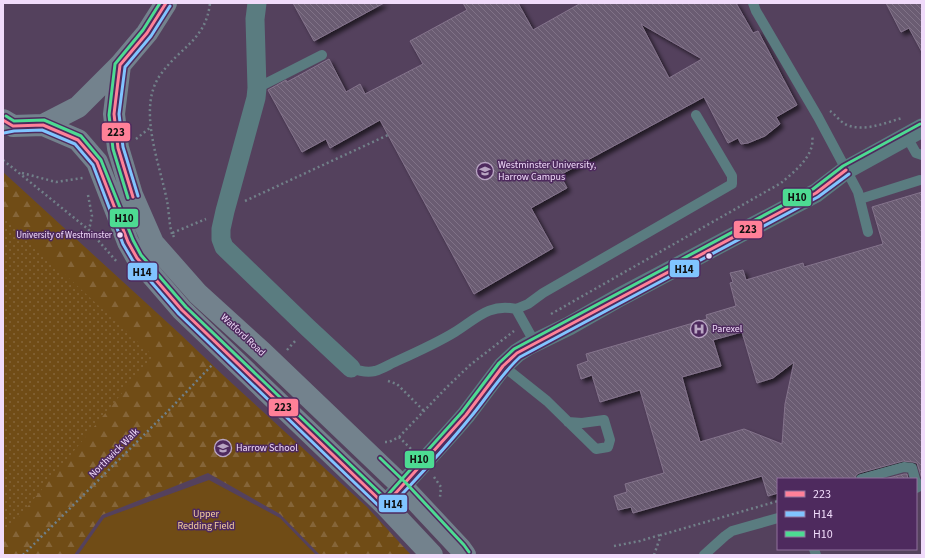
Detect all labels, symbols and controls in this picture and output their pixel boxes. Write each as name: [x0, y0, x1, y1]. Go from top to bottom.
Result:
line badge: 223: [101, 122, 131, 142]
text: 223: [107, 125, 125, 140]
place label: Westminster University, Harrow Campus: [498, 158, 596, 184]
school or university icon: Westminster University, Harrow Campus: [475, 161, 495, 181]
line badge: H10: [782, 188, 812, 207]
text: H10: [787, 190, 807, 205]
line badge: H10: [109, 208, 139, 228]
text: H10: [114, 211, 134, 226]
line badge: 223: [733, 220, 763, 239]
text: 223: [739, 222, 757, 237]
place label: University of Westminster: [16, 229, 113, 242]
marker: University of Westminster: [115, 230, 125, 240]
unlabelled marker: [704, 251, 714, 261]
line badge: H14: [669, 259, 700, 278]
line badge: H14: [127, 262, 158, 281]
text: H14: [674, 262, 694, 277]
text: H14: [132, 265, 152, 280]
street label: Watford Road: [218, 311, 268, 359]
hospital icon: Parexel: [689, 319, 709, 339]
place label: Parexel: [712, 322, 743, 336]
line badge: 223: [268, 398, 299, 417]
text: 223: [274, 400, 292, 415]
street label: Northwick Walk: [86, 425, 142, 481]
school or university icon: Harrow School: [213, 438, 233, 458]
place label: Harrow School: [236, 441, 298, 455]
line badge: H10: [404, 450, 435, 469]
text: H10: [409, 452, 429, 467]
legend: [777, 478, 917, 550]
text: 223: [813, 486, 831, 503]
line badge: H14: [378, 494, 408, 513]
text: H14: [383, 497, 403, 512]
text: H14: [813, 506, 833, 523]
park label: Upper Redding Field: [177, 507, 235, 533]
text: H10: [813, 526, 833, 543]

